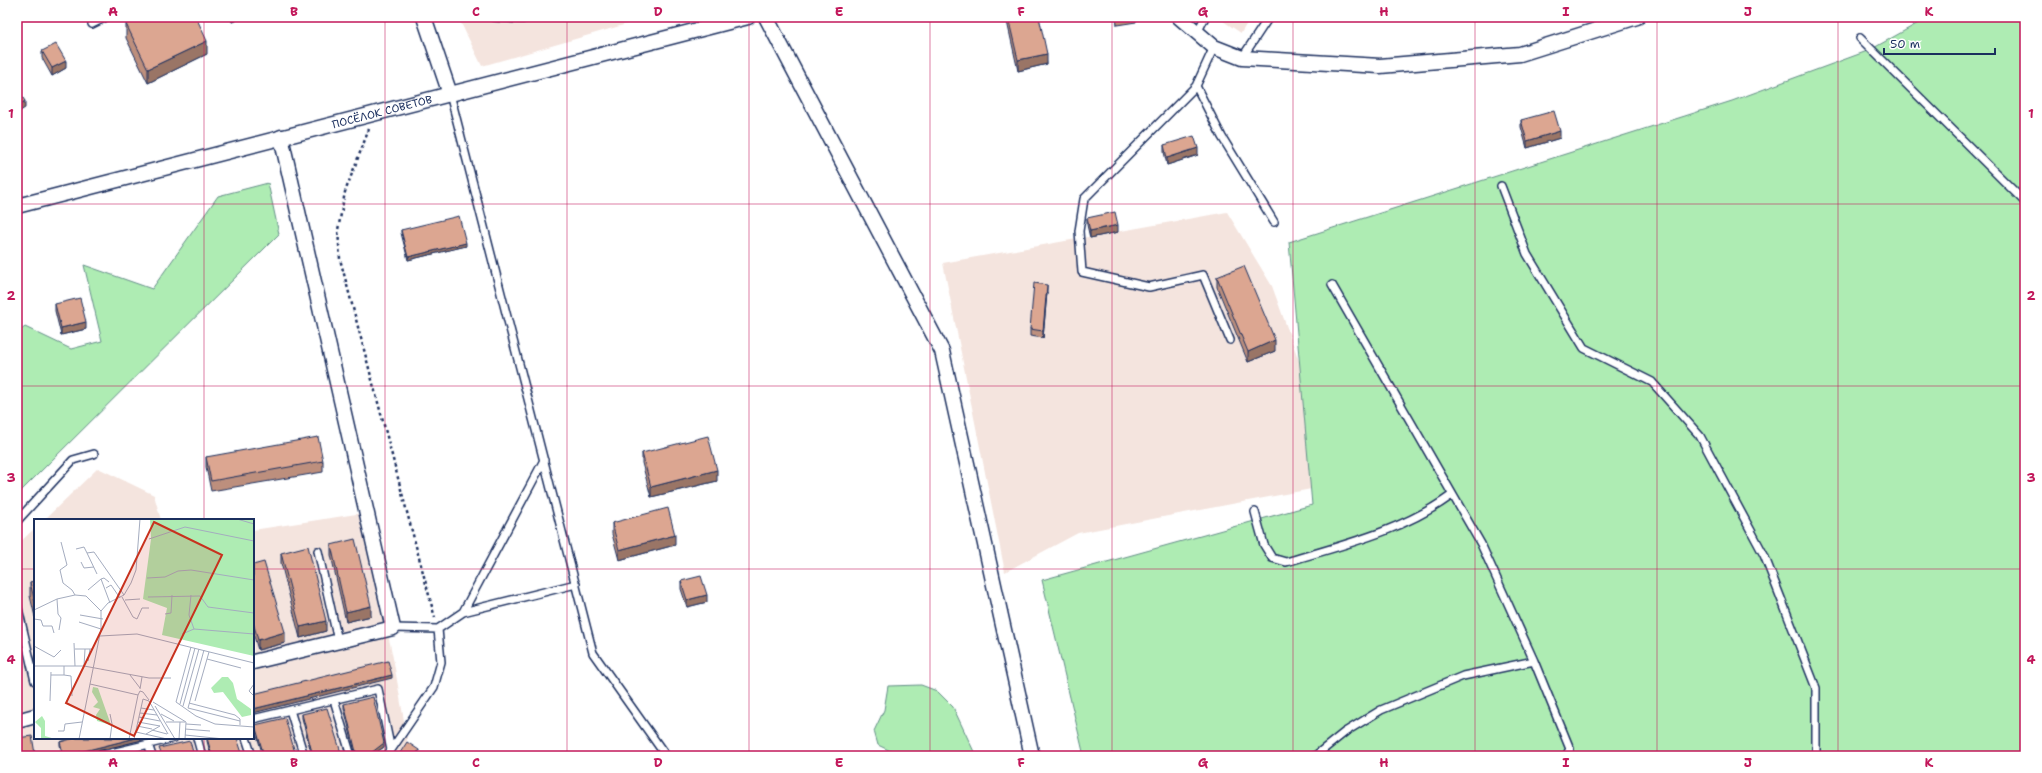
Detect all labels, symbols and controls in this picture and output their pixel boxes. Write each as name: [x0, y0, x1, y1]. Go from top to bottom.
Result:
text: A: [108, 3, 118, 20]
text: B: [290, 3, 298, 20]
text: C: [472, 3, 480, 20]
text: D: [653, 3, 663, 20]
text: E: [835, 3, 844, 20]
text: F: [1017, 3, 1025, 20]
text: G: [1198, 3, 1209, 20]
text: H: [1379, 3, 1389, 20]
text: I: [1562, 3, 1570, 20]
text: J: [1744, 3, 1752, 20]
text: K: [1925, 3, 1934, 20]
scale bar: [1884, 30, 1995, 56]
text: 50 m: [1890, 36, 1920, 52]
street label: ПОСЁЛОК СОВЕТОВ: [330, 91, 434, 132]
text: 1: [8, 105, 14, 122]
text: 1: [2028, 105, 2034, 122]
text: 2: [6, 287, 16, 304]
text: 2: [2026, 287, 2036, 304]
text: 3: [6, 469, 16, 486]
text: 3: [2026, 469, 2036, 486]
inset map: [34, 519, 254, 739]
text: 4: [6, 651, 16, 668]
text: 4: [2026, 651, 2036, 668]
text: A: [108, 754, 118, 771]
text: B: [290, 754, 298, 771]
text: C: [472, 754, 480, 771]
text: D: [653, 754, 663, 771]
text: E: [835, 754, 844, 771]
text: F: [1017, 754, 1025, 771]
text: G: [1198, 754, 1209, 771]
text: H: [1379, 754, 1389, 771]
text: I: [1562, 754, 1570, 771]
text: J: [1744, 754, 1752, 771]
text: K: [1925, 754, 1934, 771]

